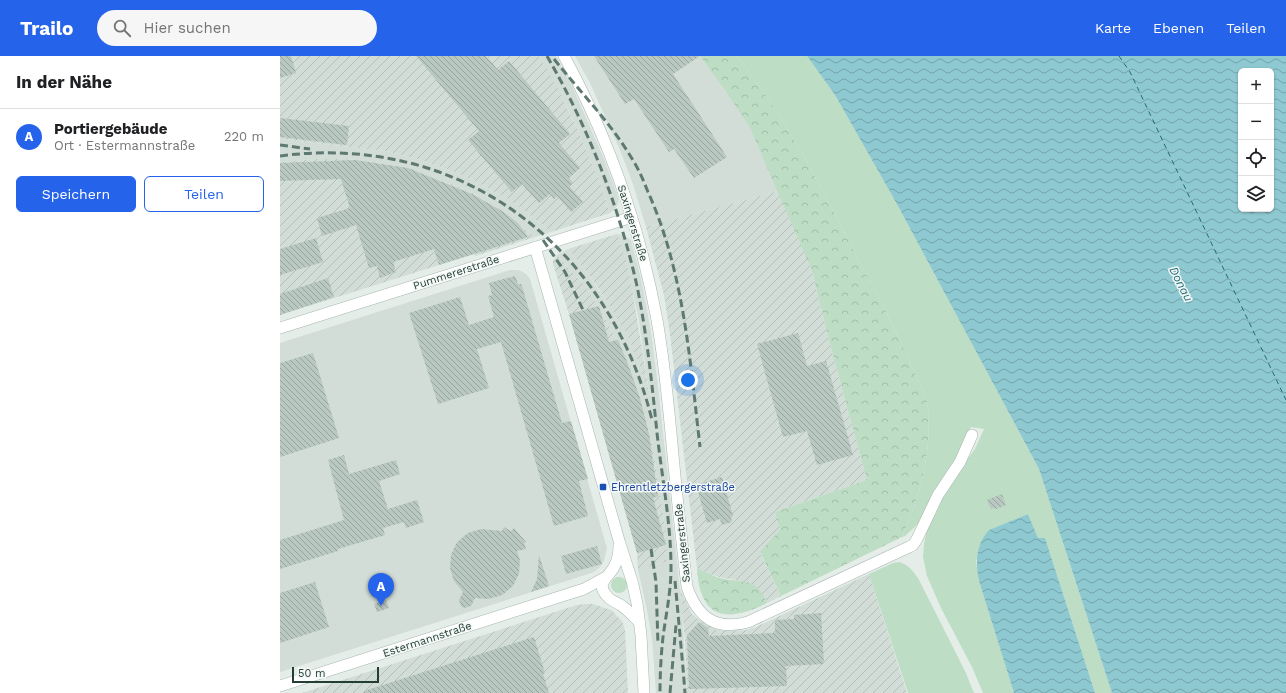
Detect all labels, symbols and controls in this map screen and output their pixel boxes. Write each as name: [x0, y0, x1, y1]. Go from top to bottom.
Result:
search box: [97, 10, 377, 46]
text: Trailo: [20, 17, 73, 40]
icon: search: [111, 17, 133, 39]
text: Hier suchen: [143, 19, 231, 37]
text: Karte: [1095, 20, 1131, 36]
text: Ebenen: [1153, 20, 1204, 36]
text: Teilen: [1226, 20, 1266, 36]
map controls: [1238, 68, 1274, 212]
button: +: [1238, 68, 1274, 104]
text: In der Nähe: [16, 72, 112, 92]
button: −: [1238, 104, 1274, 140]
text: Portiergebäude: [54, 120, 167, 138]
text: A: [25, 129, 33, 144]
text: 220 m: [224, 129, 264, 144]
text: Ort · Estermannstraße: [54, 138, 195, 153]
button: locate: [1238, 140, 1274, 176]
button: Speichern: [16, 176, 136, 212]
button: Teilen: [144, 176, 264, 212]
button: layers: [1238, 176, 1274, 212]
street label: Saxingerstraße: [615, 183, 650, 263]
street label: Pummererstraße: [411, 252, 501, 293]
water label: Donau: [1166, 264, 1196, 304]
your location: [678, 370, 698, 390]
place label: Ehrentletzbergerstraße: [611, 481, 735, 494]
marker: Ehrentletzbergerstraße: [598, 482, 608, 492]
street label: Saxingerstraße: [672, 503, 693, 583]
pin: A: [368, 573, 394, 606]
street label: Estermannstraße: [381, 619, 473, 660]
scale bar: [292, 665, 379, 684]
text: 50 m: [298, 667, 325, 680]

